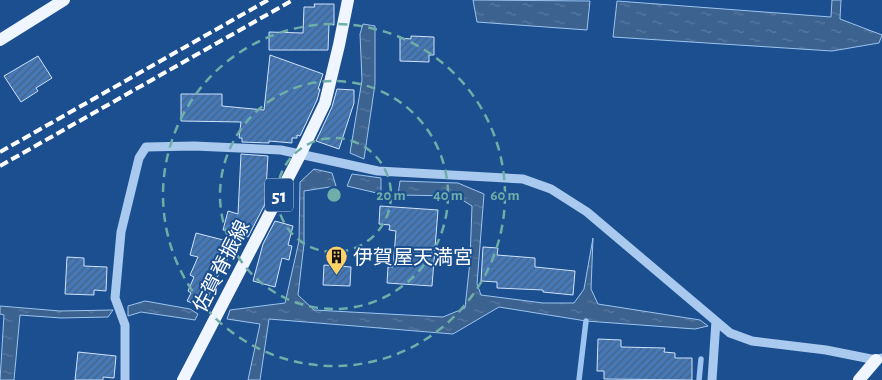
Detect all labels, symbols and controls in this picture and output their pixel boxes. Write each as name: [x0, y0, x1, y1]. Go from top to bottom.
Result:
road number: 51: [265, 178, 293, 212]
centre of rings: [325, 186, 343, 204]
text: 20 m: [376, 188, 406, 203]
text: 40 m: [433, 188, 463, 203]
text: 60 m: [490, 188, 520, 203]
street label: 佐賀脊振線: [188, 216, 254, 316]
building icon: 伊賀屋天満宮: [325, 245, 349, 276]
place label: 伊賀屋天満宮: [353, 246, 473, 268]

